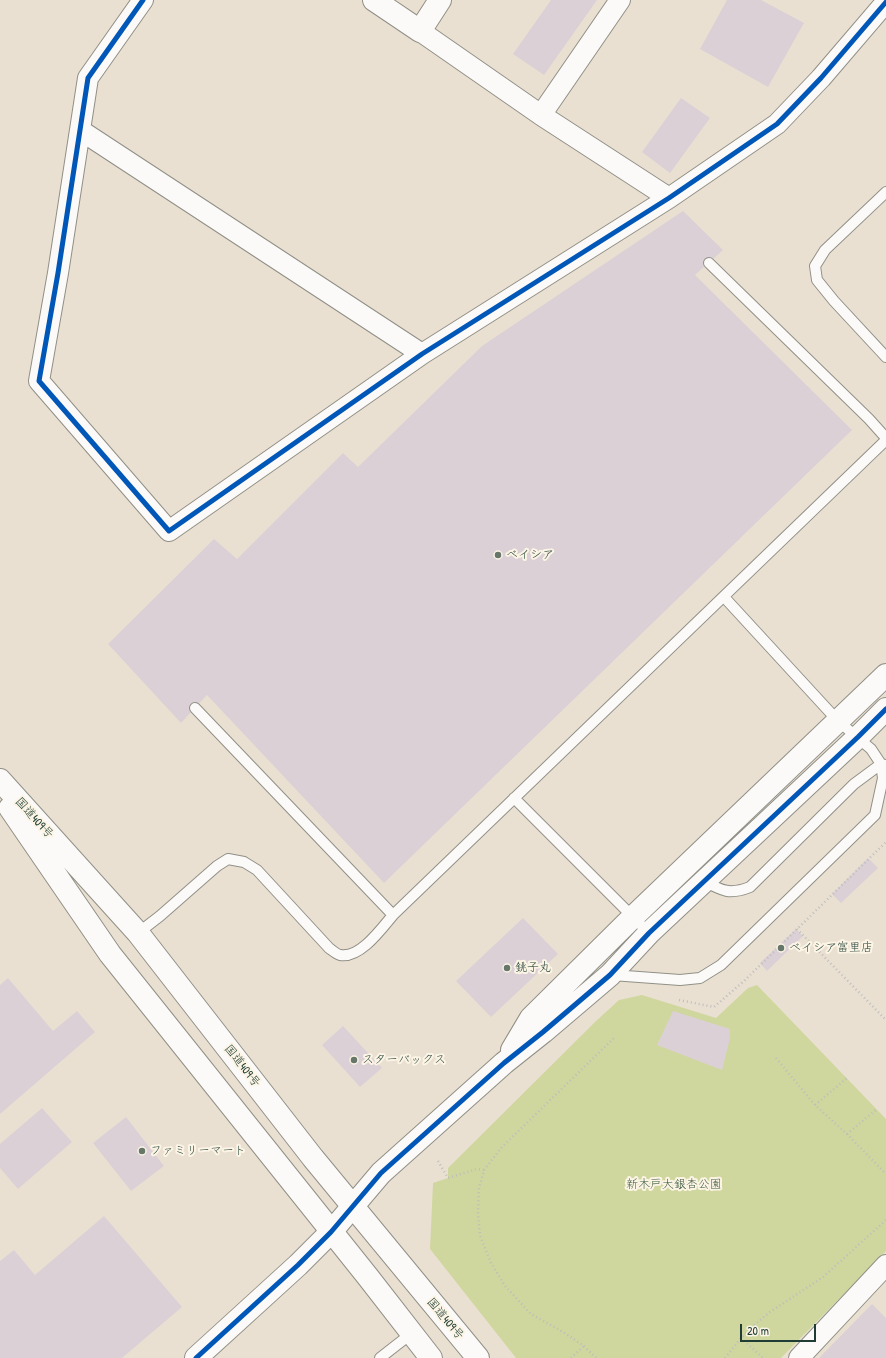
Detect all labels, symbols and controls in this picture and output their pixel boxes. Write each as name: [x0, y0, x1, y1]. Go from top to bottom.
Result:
place label: ベイシア: [506, 548, 554, 562]
marker: ベイシア: [493, 550, 503, 560]
street label: 国道409号: [12, 794, 56, 842]
place label: ベイシア富里店: [789, 941, 873, 955]
marker: ベイシア富里店: [776, 943, 786, 953]
place label: 銚子丸: [515, 961, 551, 975]
marker: 銚子丸: [502, 963, 512, 973]
street label: 国道409号: [221, 1042, 263, 1090]
place label: スターバックス: [362, 1053, 446, 1067]
marker: スターバックス: [349, 1055, 359, 1065]
place label: ファミリーマート: [150, 1144, 246, 1158]
marker: ファミリーマート: [137, 1146, 147, 1156]
park label: 新木戸大銀杏公園: [626, 1178, 722, 1192]
street label: 国道409号: [423, 1295, 467, 1343]
scale bar: [742, 1316, 818, 1342]
text: 20 m: [747, 1322, 769, 1339]

